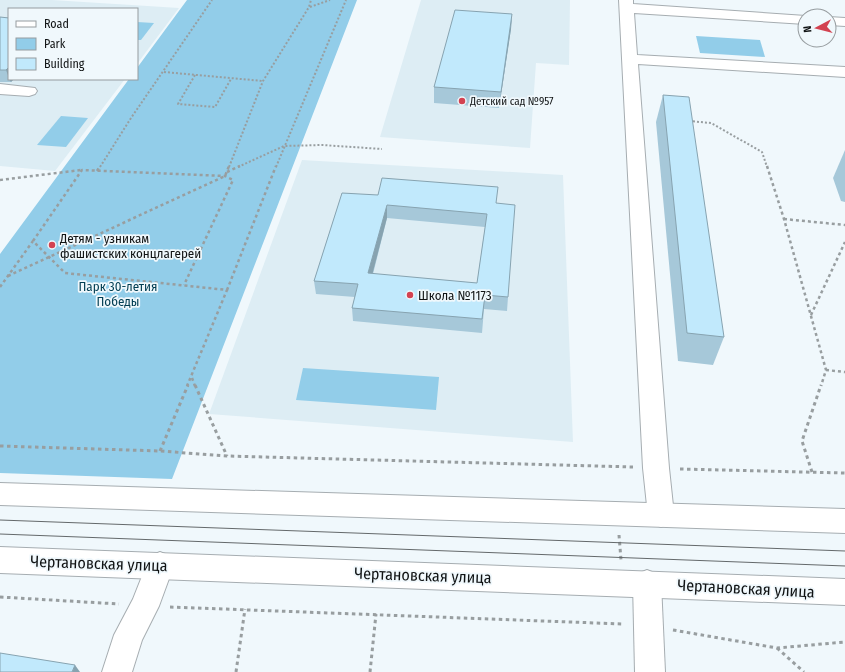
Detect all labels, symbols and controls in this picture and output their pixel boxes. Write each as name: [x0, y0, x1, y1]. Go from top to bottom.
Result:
legend: [8, 8, 138, 80]
north arrow: [797, 8, 837, 48]
text: Road: [44, 17, 69, 31]
text: N: [801, 25, 814, 33]
text: Park: [44, 37, 66, 51]
text: Building: [44, 57, 85, 71]
place label: Детский сад №957: [469, 95, 554, 108]
marker: Детский сад №957: [457, 96, 467, 106]
place label: Детям - узникам фашистских концлагерей: [59, 231, 201, 261]
marker: Детям - узникам фашистских концлагерей: [47, 240, 57, 250]
park label: Парк 30-летия Победы: [79, 279, 157, 309]
place label: Школа №1173: [418, 288, 492, 303]
marker: Школа №1173: [405, 290, 415, 300]
street label: Чертановская улица: [30, 552, 168, 575]
street label: Чертановская улица: [354, 564, 492, 587]
street label: Чертановская улица: [677, 575, 815, 602]

